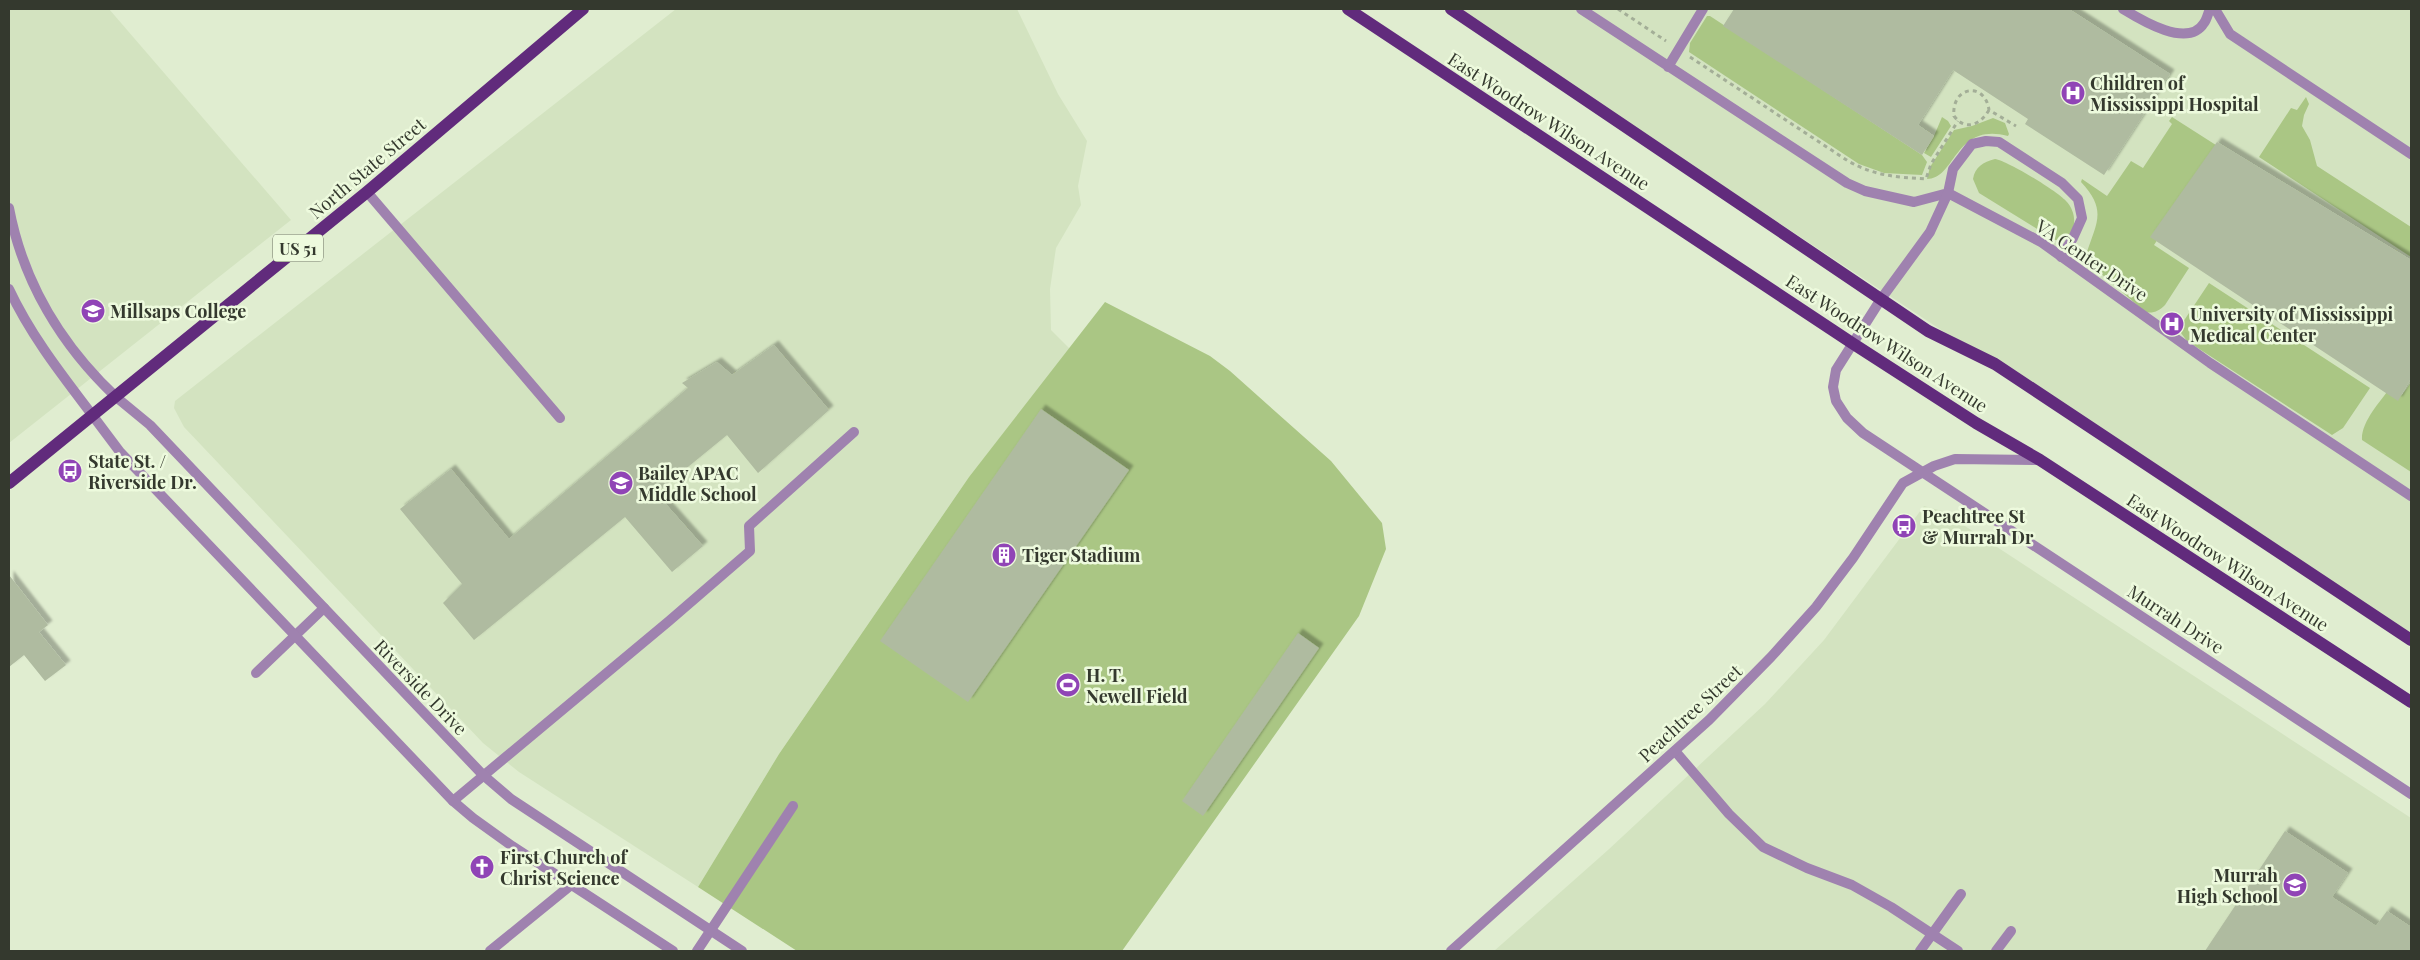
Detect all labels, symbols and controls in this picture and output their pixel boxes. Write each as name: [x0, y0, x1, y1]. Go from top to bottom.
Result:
street label: East Woodrow Wilson Avenue: [1443, 47, 1655, 195]
place label: Children of Mississippi Hospital: [2090, 71, 2259, 116]
hospital icon: Children of Mississippi Hospital: [2060, 80, 2086, 106]
street label: North State Street: [304, 112, 431, 224]
street label: VA Center Drive: [2031, 213, 2153, 306]
road number: US 51: [273, 234, 323, 262]
street label: East Woodrow Wilson Avenue: [1781, 269, 1993, 417]
school or university icon: Millsaps College: [80, 298, 106, 324]
place label: Millsaps College: [110, 299, 246, 323]
place label: University of Mississippi Medical Center: [2190, 302, 2394, 347]
hospital icon: University of Mississippi Medical Center: [2159, 311, 2185, 337]
place label: State St. / Riverside Dr.: [88, 449, 197, 494]
bus stop icon: State St. / Riverside Dr.: [57, 458, 83, 484]
place label: Bailey APAC Middle School: [638, 461, 757, 506]
school or university icon: Bailey APAC Middle School: [608, 470, 634, 496]
street label: East Woodrow Wilson Avenue: [2122, 488, 2334, 636]
place label: Peachtree St & Murrah Dr: [1922, 504, 2034, 549]
bus stop icon: Peachtree St & Murrah Dr: [1891, 513, 1917, 539]
building icon: Tiger Stadium: [991, 542, 1017, 568]
place label: Tiger Stadium: [1022, 543, 1141, 567]
street label: Murrah Drive: [2123, 579, 2229, 659]
street label: Riverside Drive: [369, 634, 473, 740]
street label: Peachtree Street: [1633, 659, 1747, 767]
place label: H. T. Newell Field: [1086, 663, 1188, 708]
sports icon: H. T. Newell Field: [1055, 672, 1081, 698]
place label: First Church of Christ Science: [500, 845, 628, 890]
church icon: First Church of Christ Science: [469, 854, 495, 880]
place label: Murrah High School: [2177, 863, 2278, 908]
school or university icon: Murrah High School: [2282, 872, 2308, 898]

